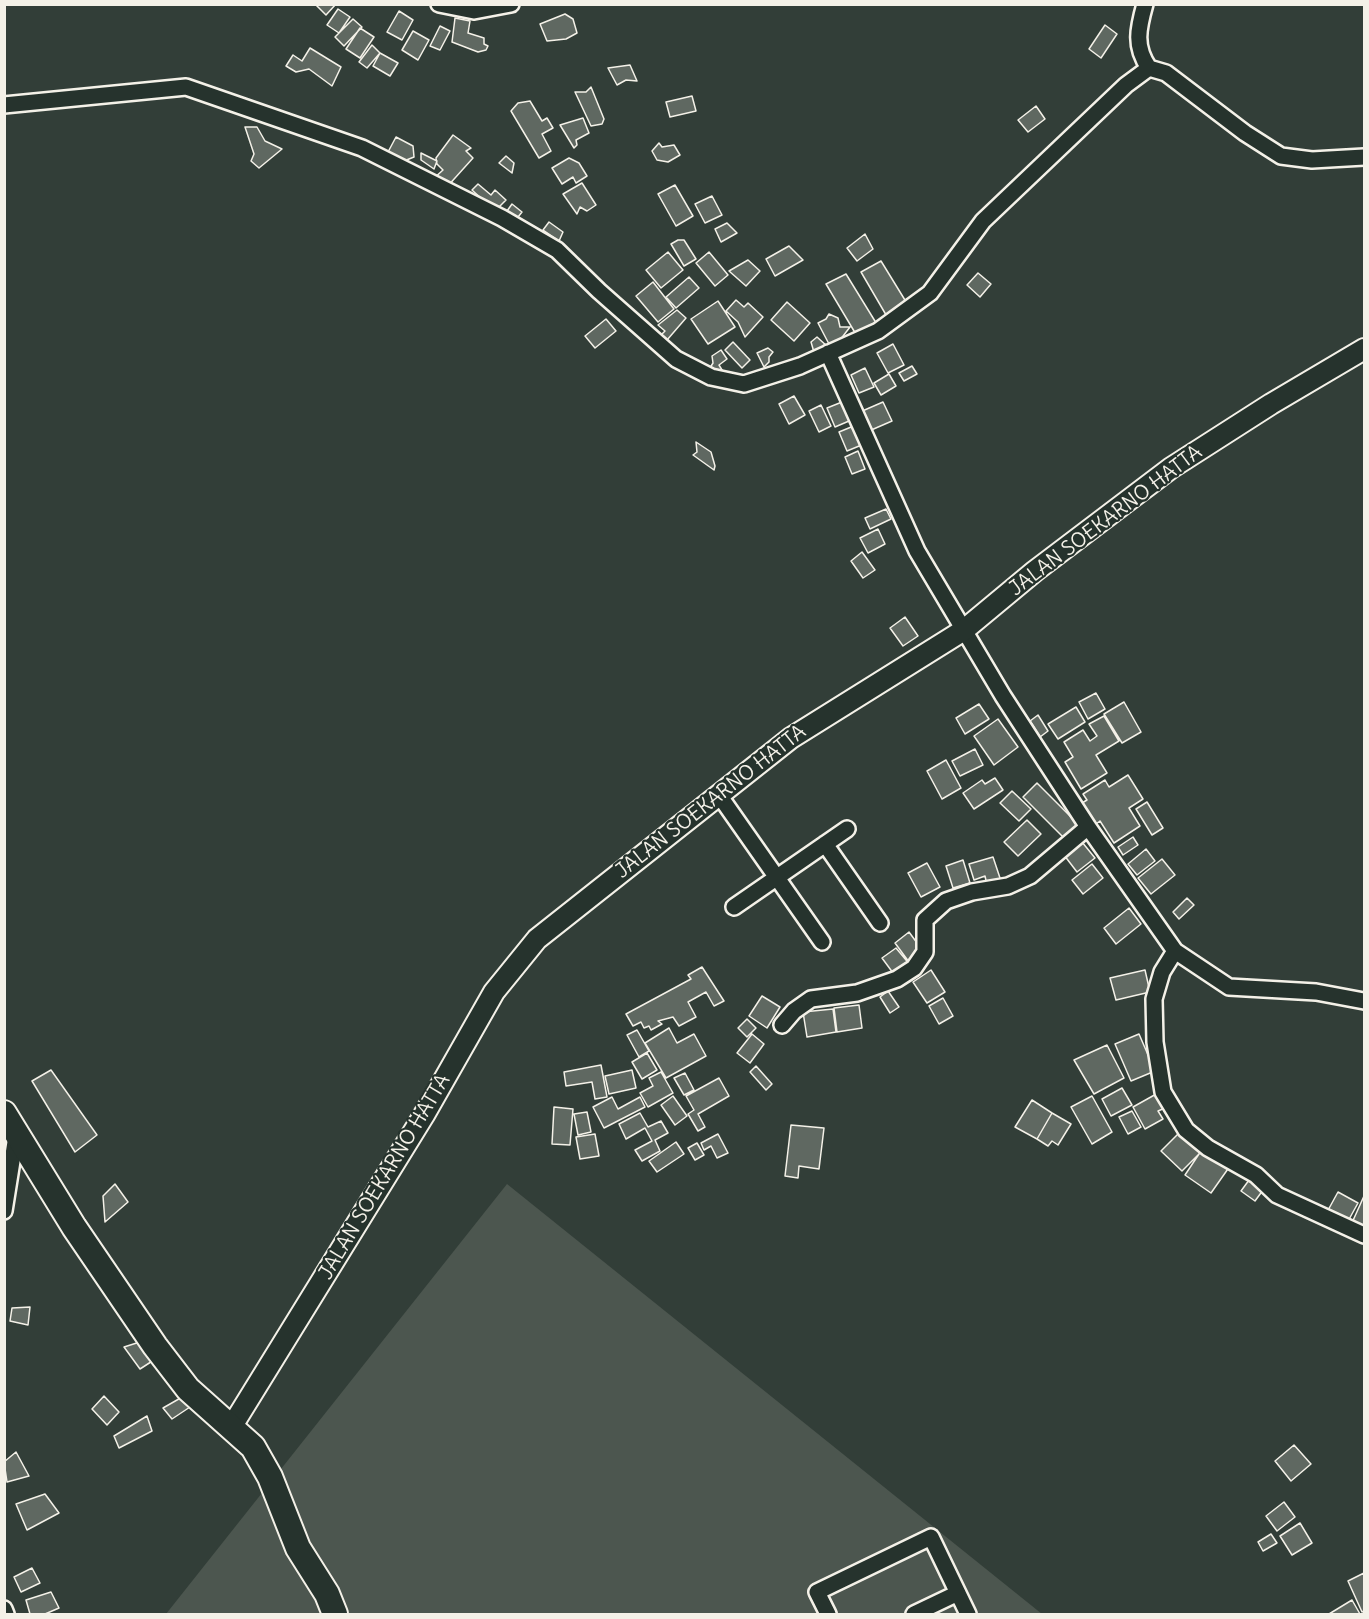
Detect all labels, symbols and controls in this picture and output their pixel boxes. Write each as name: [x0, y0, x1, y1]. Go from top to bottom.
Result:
street label: JALAN SOEKARNO HATTA: [1005, 441, 1207, 601]
street label: JALAN SOEKARNO HATTA: [611, 720, 811, 884]
street label: JALAN SOEKARNO HATTA: [314, 1070, 456, 1284]

